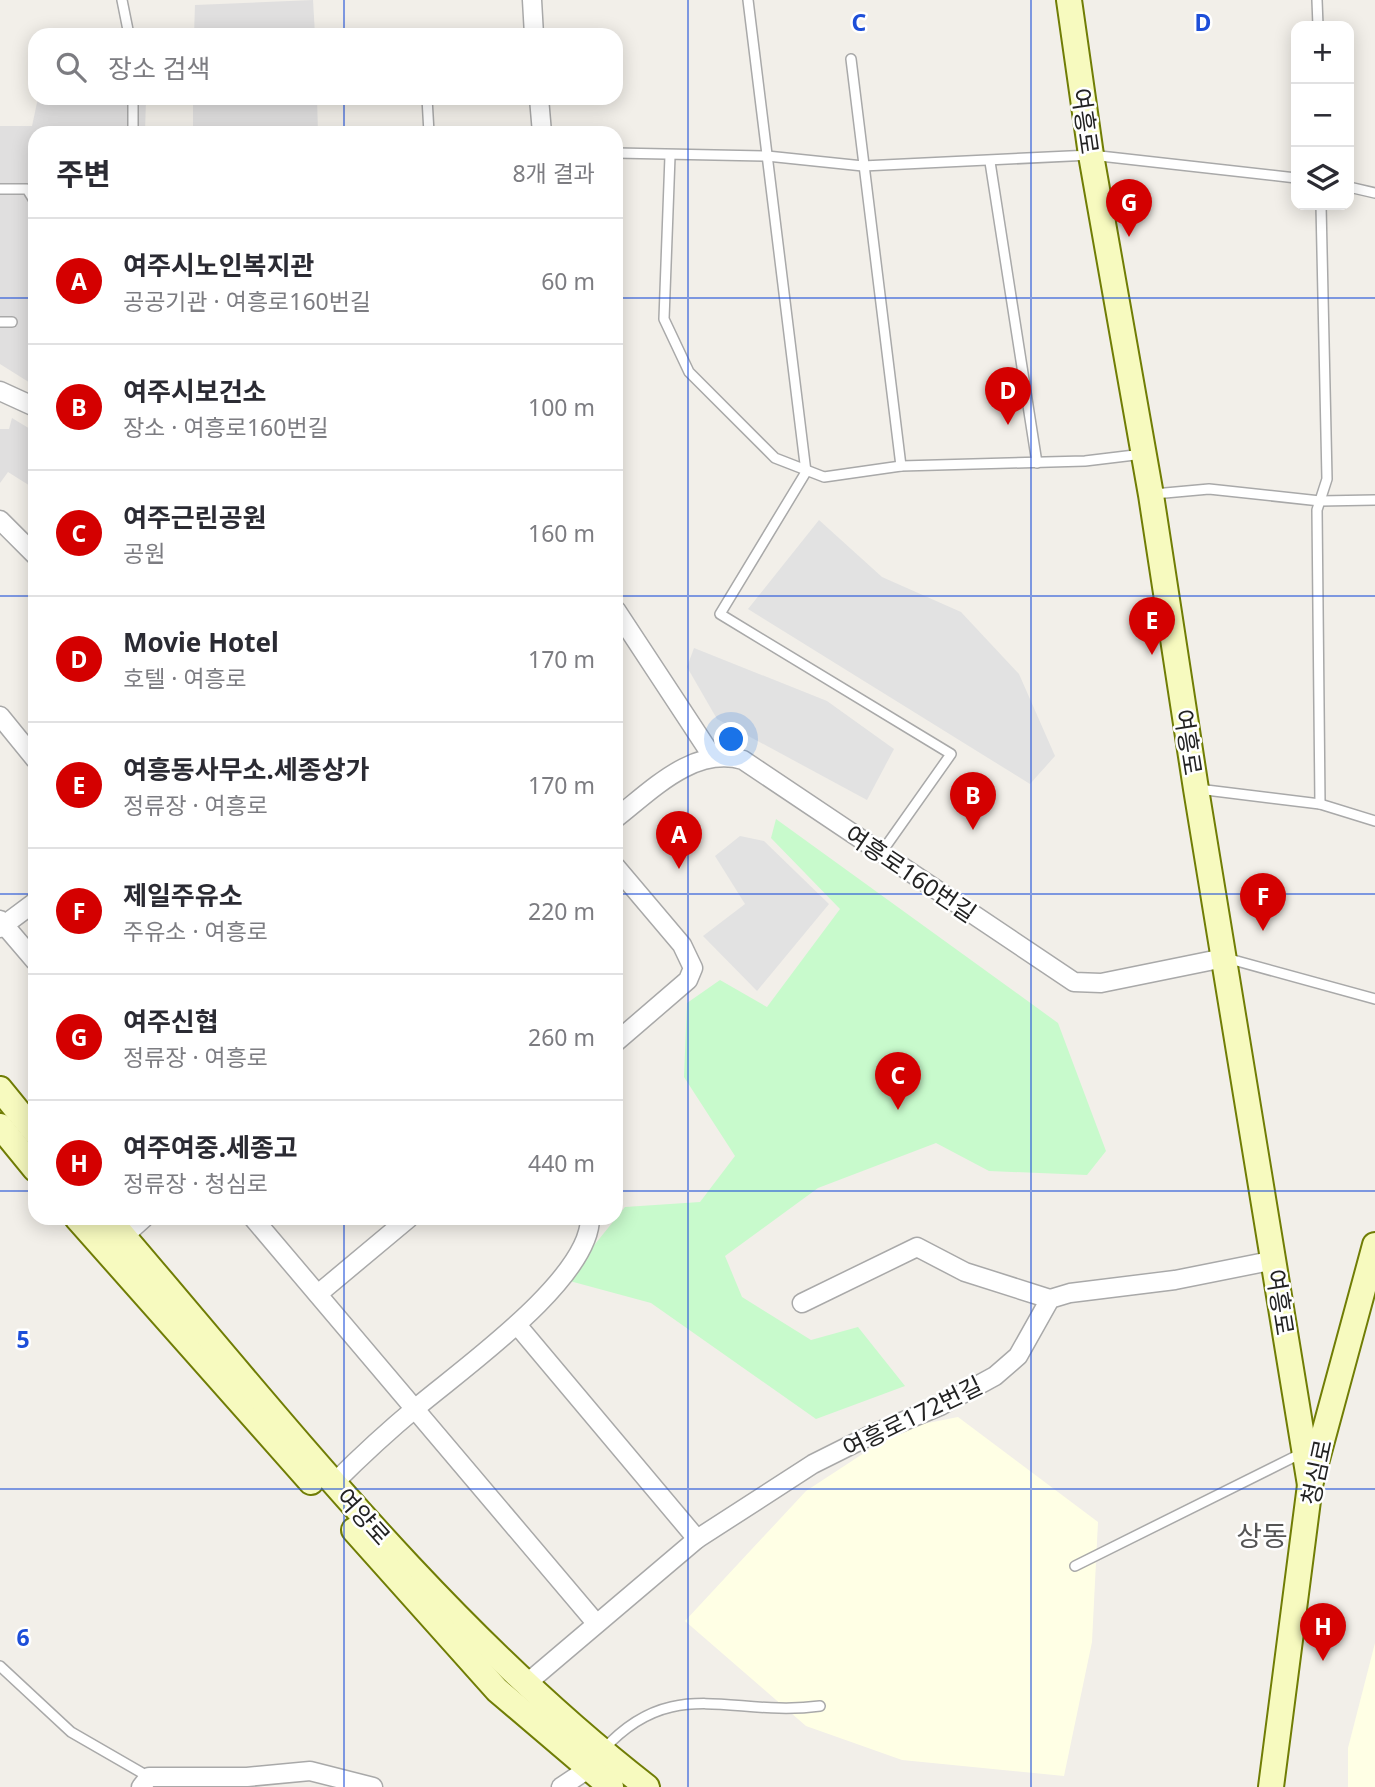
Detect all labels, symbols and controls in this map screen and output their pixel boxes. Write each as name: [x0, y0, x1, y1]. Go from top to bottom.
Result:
text: C: [852, 6, 867, 38]
text: D: [1195, 6, 1211, 38]
map controls: [1291, 21, 1354, 210]
button: +: [1291, 21, 1354, 84]
search box: [28, 28, 623, 105]
icon: search: [52, 48, 90, 86]
text: 장소 검색: [108, 50, 210, 86]
button: −: [1291, 84, 1354, 147]
street label: 여흥로: [1065, 86, 1107, 156]
button: layers: [1291, 147, 1354, 210]
text: 주변: [56, 153, 111, 194]
text: 8개 결과: [512, 157, 595, 189]
pin: G: [1106, 179, 1152, 237]
text: 여주시노인복지관: [123, 247, 314, 283]
text: A: [71, 265, 87, 297]
text: 60 m: [541, 265, 595, 297]
text: 공공기관 · 여흥로160번길: [123, 285, 371, 317]
pin: D: [985, 367, 1031, 425]
text: 여주시보건소: [123, 373, 267, 409]
text: B: [71, 391, 87, 423]
text: 100 m: [528, 391, 595, 423]
text: 장소 · 여흥로160번길: [123, 411, 329, 443]
text: 여주근린공원: [123, 499, 267, 535]
text: C: [72, 517, 86, 549]
text: 160 m: [528, 517, 595, 549]
text: 공원: [123, 537, 165, 569]
pin: E: [1129, 597, 1175, 655]
text: Movie Hotel: [123, 624, 279, 660]
text: D: [71, 643, 87, 675]
text: 170 m: [528, 643, 595, 675]
text: 호텔 · 여흥로: [123, 662, 247, 694]
street label: 여흥로: [1168, 707, 1210, 777]
your location: [714, 722, 748, 756]
text: 여흥동사무소.세종상가: [123, 751, 370, 787]
text: E: [73, 769, 85, 801]
text: 170 m: [528, 769, 595, 801]
pin: B: [950, 772, 996, 830]
text: 정류장 · 여흥로: [123, 789, 268, 821]
pin: A: [656, 811, 702, 869]
street label: 여흥로160번길: [839, 817, 983, 929]
pin: F: [1240, 873, 1286, 931]
text: 제일주유소: [123, 877, 243, 913]
text: F: [73, 895, 85, 927]
text: 220 m: [528, 895, 595, 927]
text: 주유소 · 여흥로: [123, 915, 268, 947]
text: 여주신협: [123, 1003, 219, 1039]
text: G: [71, 1021, 87, 1053]
text: 260 m: [528, 1021, 595, 1053]
text: 정류장 · 여흥로: [123, 1041, 268, 1073]
pin: C: [875, 1052, 921, 1110]
text: 여주여중.세종고: [123, 1129, 298, 1165]
text: H: [70, 1147, 88, 1179]
text: 440 m: [528, 1147, 595, 1179]
text: 정류장 · 청심로: [123, 1167, 268, 1199]
street label: 여흥로: [1260, 1267, 1302, 1337]
text: 5: [16, 1323, 30, 1355]
street label: 여흥로172번길: [837, 1368, 987, 1464]
street label: 청심로: [1293, 1436, 1339, 1508]
street label: 여양로: [330, 1480, 398, 1552]
district label: 상동: [1236, 1516, 1288, 1554]
pin: H: [1300, 1603, 1346, 1661]
text: 6: [16, 1621, 30, 1653]

